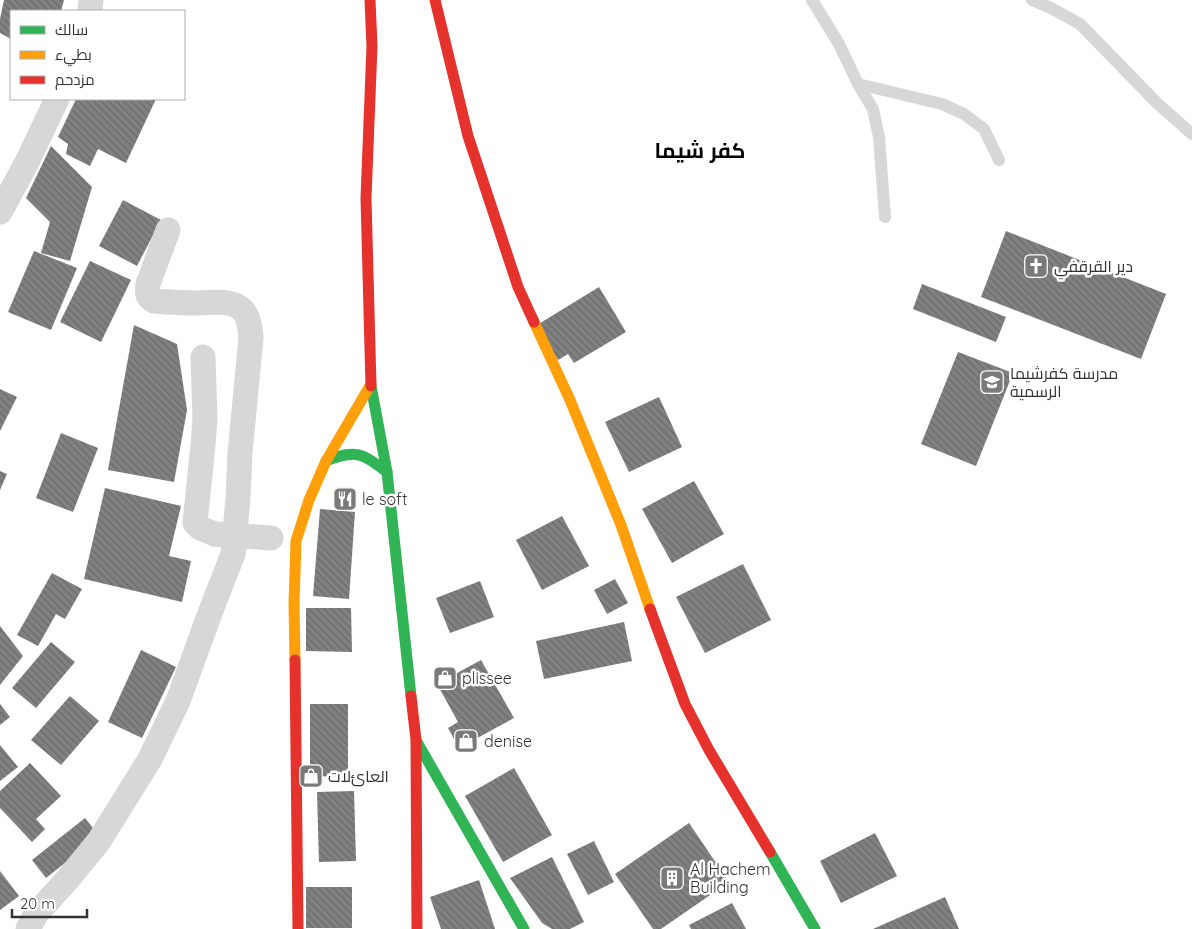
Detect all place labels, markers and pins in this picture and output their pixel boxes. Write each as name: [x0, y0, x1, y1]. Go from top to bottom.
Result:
church icon: دير القرقفي: [1023, 253, 1049, 279]
place label: دير القرقفي: [1054, 256, 1133, 280]
place label: مدرسة كفرشيما الرسمية: [1010, 363, 1118, 401]
school or university icon: مدرسة كفرشيما الرسمية: [979, 369, 1005, 395]
restaurant icon: le soft: [332, 486, 358, 512]
place label: le soft: [362, 489, 407, 509]
shop icon: plissee: [432, 665, 458, 691]
place label: plissee: [462, 668, 512, 688]
shop icon: denise: [453, 728, 479, 754]
place label: denise: [484, 731, 532, 751]
shop icon: العائﻻت: [298, 763, 324, 789]
place label: العائﻻت: [328, 766, 389, 787]
place label: Al Hachem Building: [690, 859, 771, 897]
building icon: Al Hachem Building: [659, 865, 685, 891]

